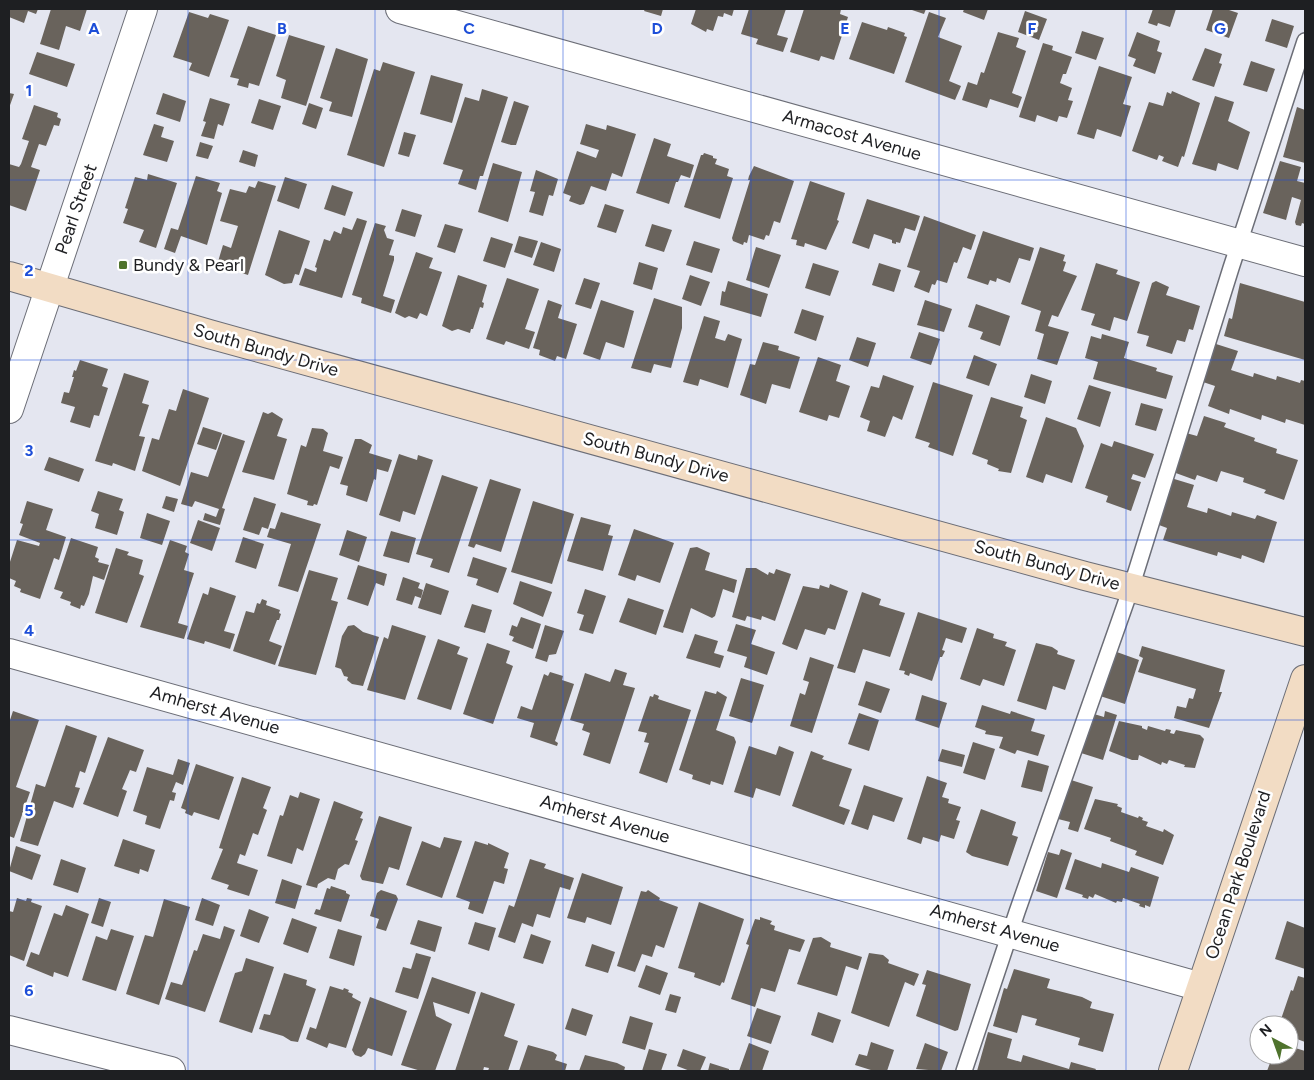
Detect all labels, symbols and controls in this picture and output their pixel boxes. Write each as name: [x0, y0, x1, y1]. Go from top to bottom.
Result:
text: A: [88, 19, 100, 38]
text: B: [277, 19, 287, 38]
text: C: [463, 19, 475, 38]
text: D: [651, 19, 663, 38]
text: E: [840, 19, 850, 38]
text: F: [1028, 19, 1037, 38]
text: G: [1214, 19, 1226, 38]
text: 1: [26, 81, 32, 100]
street label: Armacost Avenue: [780, 105, 924, 165]
street label: Pearl Street: [50, 161, 102, 257]
place label: Bundy & Pearl: [133, 254, 244, 276]
marker: Bundy & Pearl: [117, 259, 129, 271]
text: 2: [24, 261, 34, 280]
street label: South Bundy Drive: [191, 319, 341, 381]
street label: South Bundy Drive: [581, 427, 731, 487]
text: 3: [25, 441, 34, 460]
street label: South Bundy Drive: [972, 535, 1122, 595]
text: 4: [24, 621, 34, 640]
street label: Amherst Avenue: [148, 681, 283, 739]
street label: Ocean Park Boulevard: [1200, 788, 1276, 962]
street label: Amherst Avenue: [538, 790, 673, 848]
text: 5: [24, 801, 34, 820]
street label: Amherst Avenue: [928, 899, 1063, 957]
text: 6: [24, 981, 34, 1000]
north arrow: [1249, 1015, 1299, 1065]
text: N: [1256, 1021, 1275, 1041]

